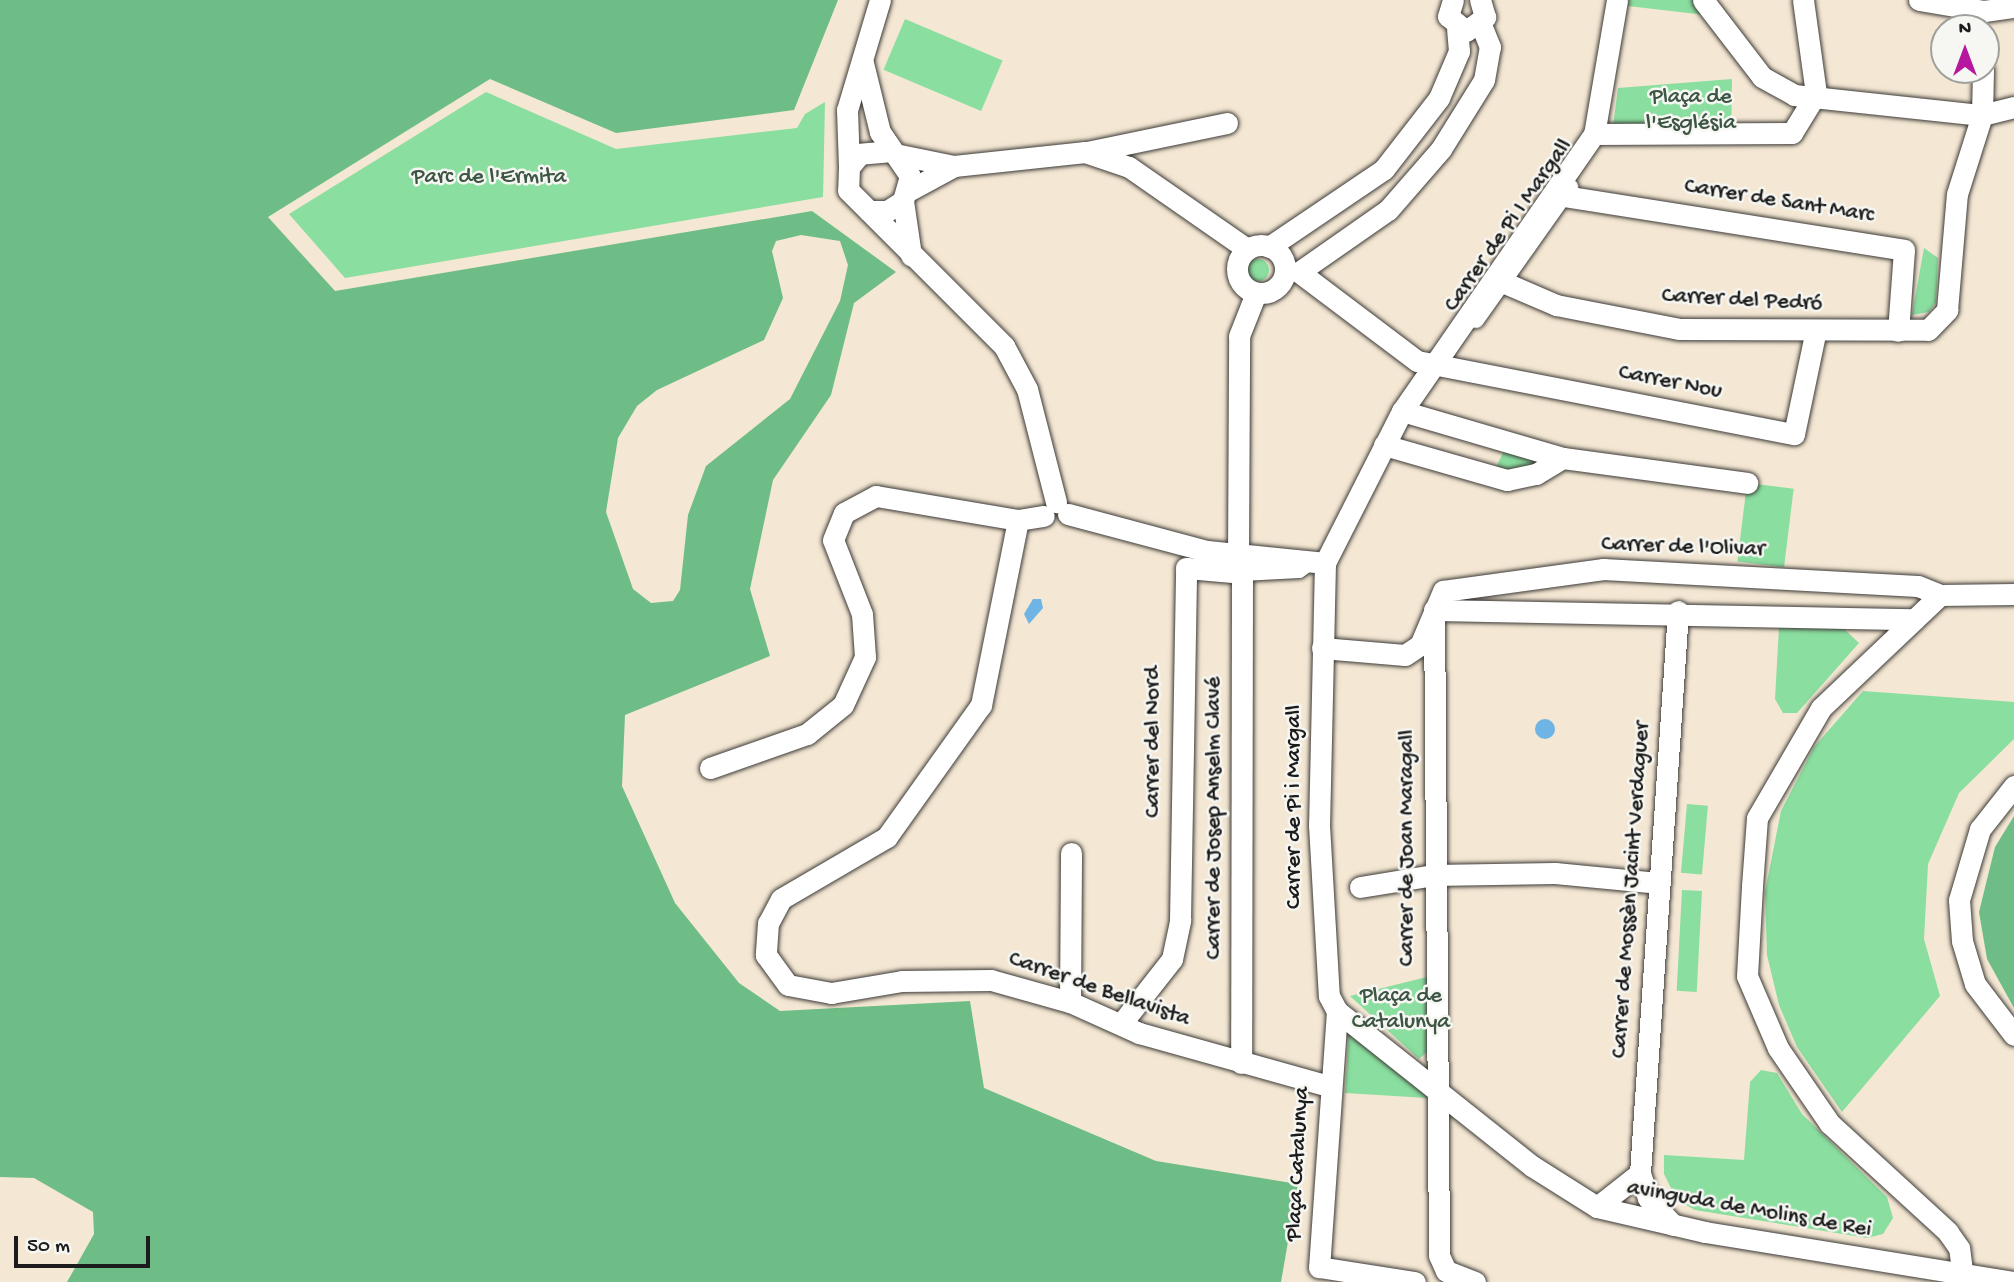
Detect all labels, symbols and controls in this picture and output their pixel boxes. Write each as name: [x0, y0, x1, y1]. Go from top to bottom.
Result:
north arrow: [1930, 14, 2000, 84]
text: N: [1959, 18, 1971, 41]
park label: Plaça de l'Església: [1646, 84, 1736, 138]
street label: Carrer de Pi I Margall: [1439, 134, 1579, 318]
park label: Parc de l'Ermita: [412, 164, 566, 192]
street label: Carrer de Sant Marc: [1682, 173, 1876, 231]
street label: Carrer del Pedró: [1661, 283, 1823, 319]
street label: Carrer Nou: [1616, 359, 1724, 407]
street label: Carrer de l'Olivar: [1601, 531, 1765, 565]
street label: Carrer del Nord: [1140, 666, 1168, 818]
street label: Carrer de Josep Anselm Clavé: [1201, 677, 1229, 959]
street label: Carrer de Pi i Margall: [1281, 705, 1309, 909]
street label: Carrer de Mossèn Jacint Verdaguer: [1606, 721, 1658, 1059]
street label: Carrer de Joan Maragall: [1394, 730, 1422, 966]
street label: Carrer de Bellavista: [1005, 946, 1193, 1034]
park label: Plaça de Catalunya: [1352, 983, 1450, 1037]
street label: Plaça Catalunya: [1281, 1086, 1317, 1242]
street label: avinguda de Molins de Rei: [1625, 1175, 1873, 1245]
scale bar: [18, 1222, 154, 1266]
text: 50 m: [27, 1235, 70, 1260]

